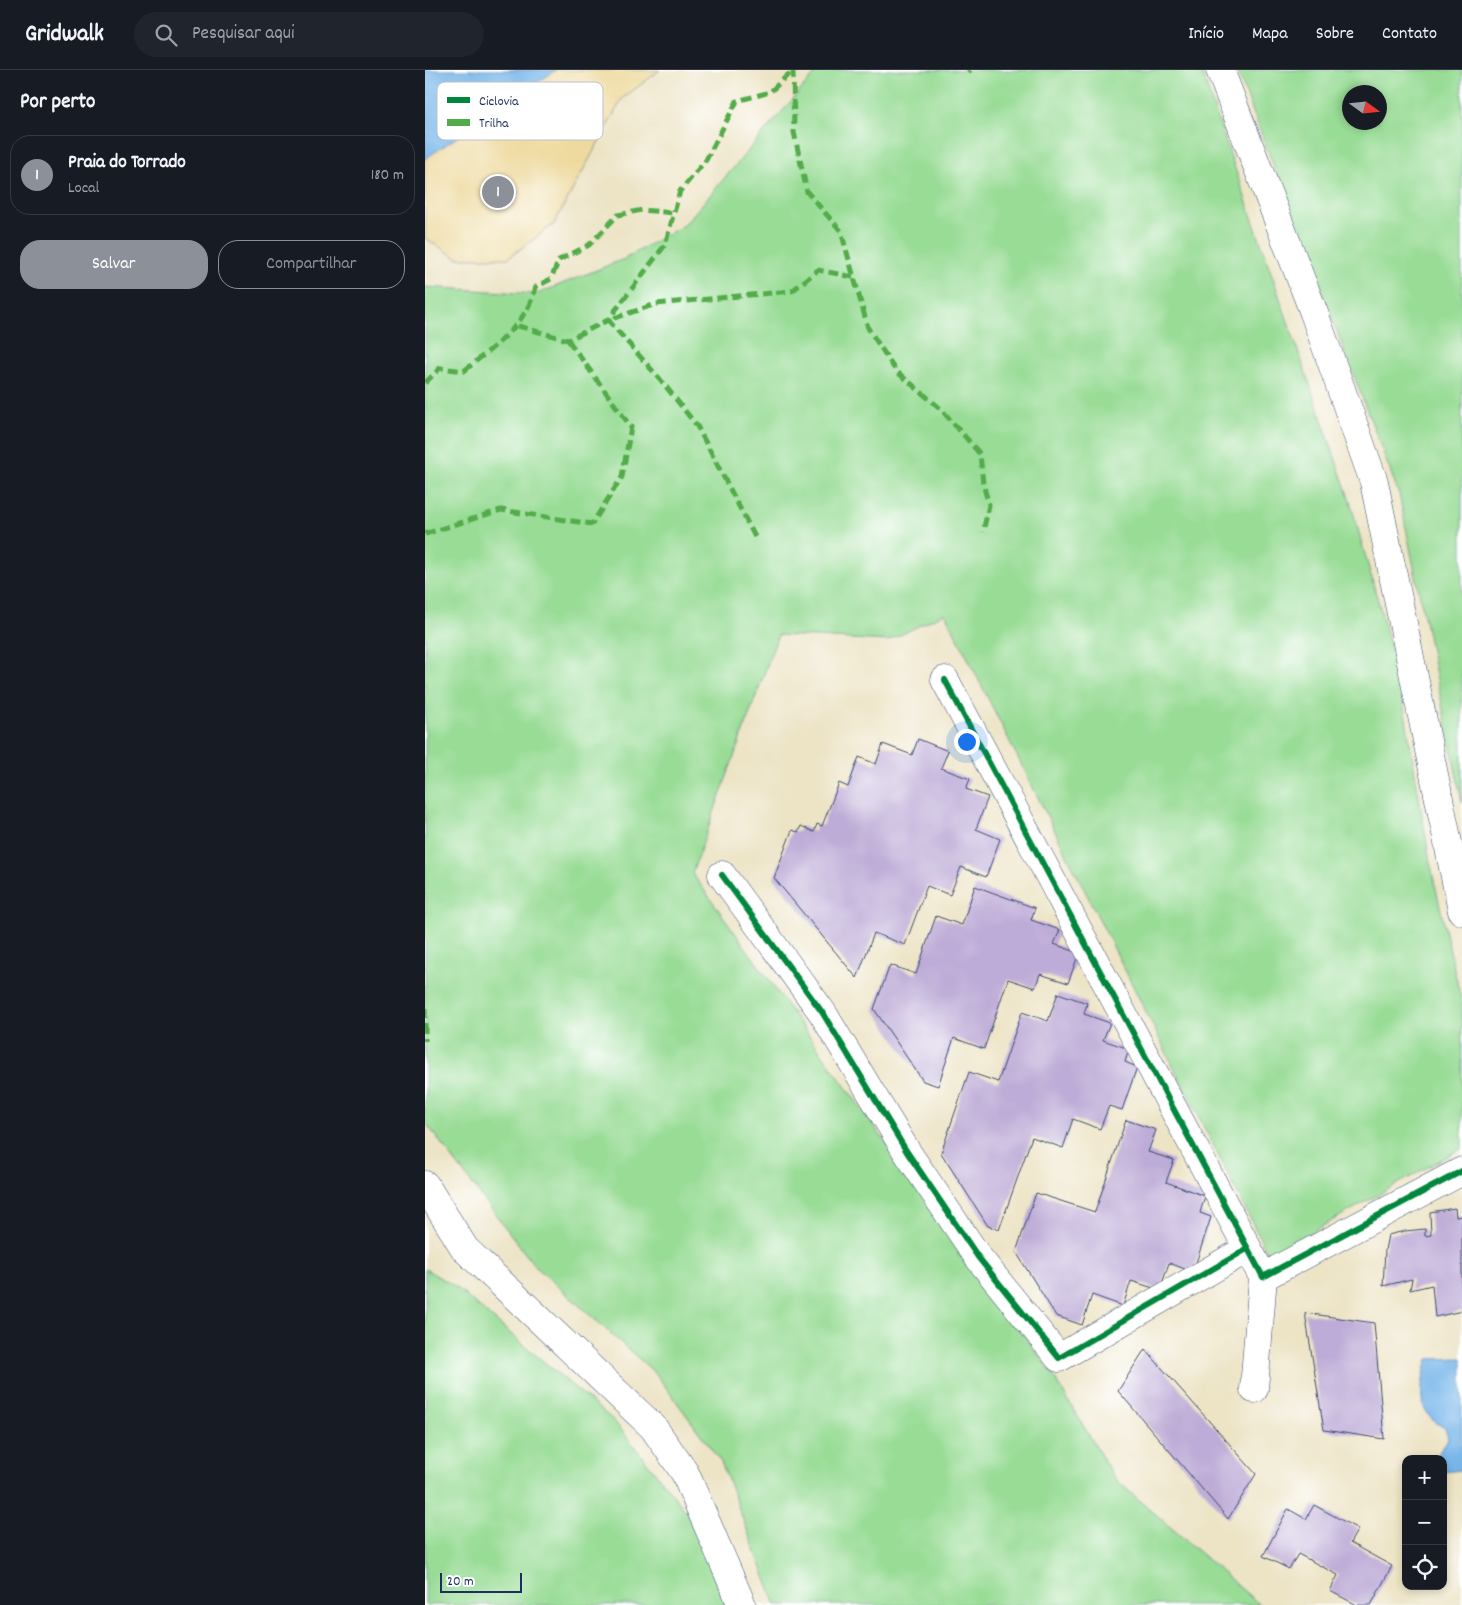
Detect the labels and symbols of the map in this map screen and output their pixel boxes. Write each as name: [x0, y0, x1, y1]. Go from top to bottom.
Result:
legend: [437, 82, 603, 140]
north arrow: [1342, 85, 1387, 130]
text: Ciclovia: [479, 92, 519, 112]
text: Trilha: [479, 114, 509, 134]
pin: 1: [482, 173, 514, 211]
your location: [954, 729, 980, 755]
scale bar: [440, 1570, 523, 1593]

